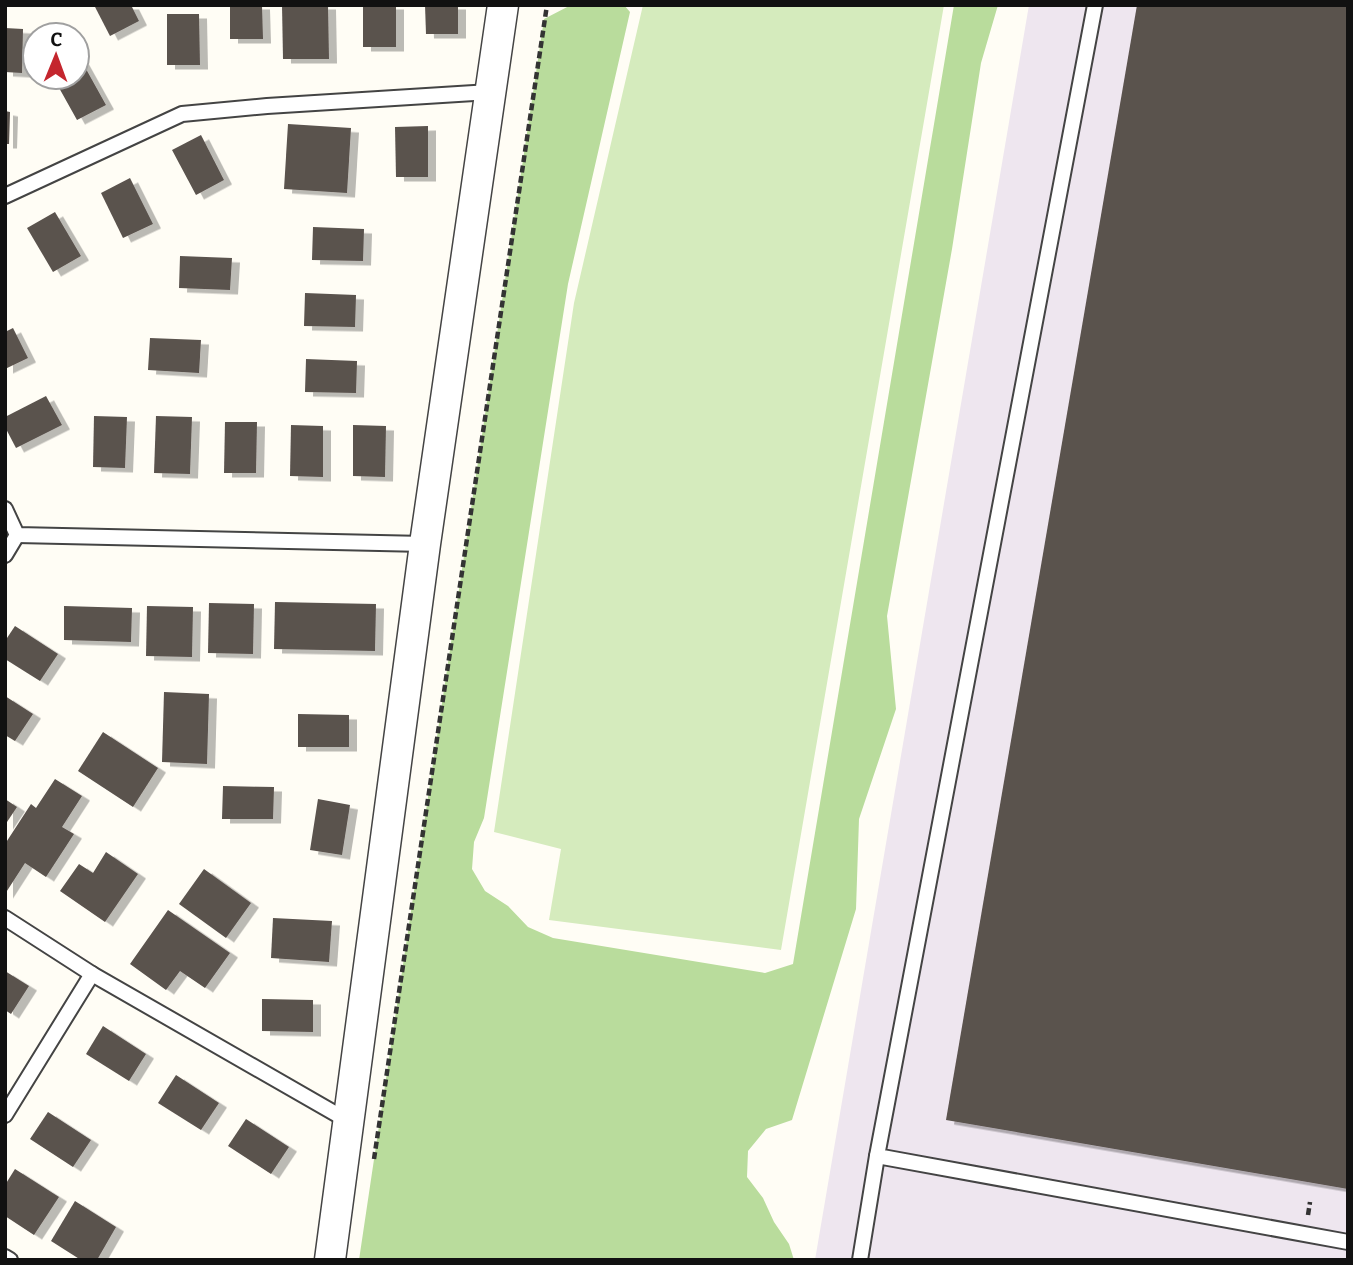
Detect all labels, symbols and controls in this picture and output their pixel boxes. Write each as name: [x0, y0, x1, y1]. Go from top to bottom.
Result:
north arrow: [21, 21, 91, 91]
text: С: [50, 28, 62, 51]

